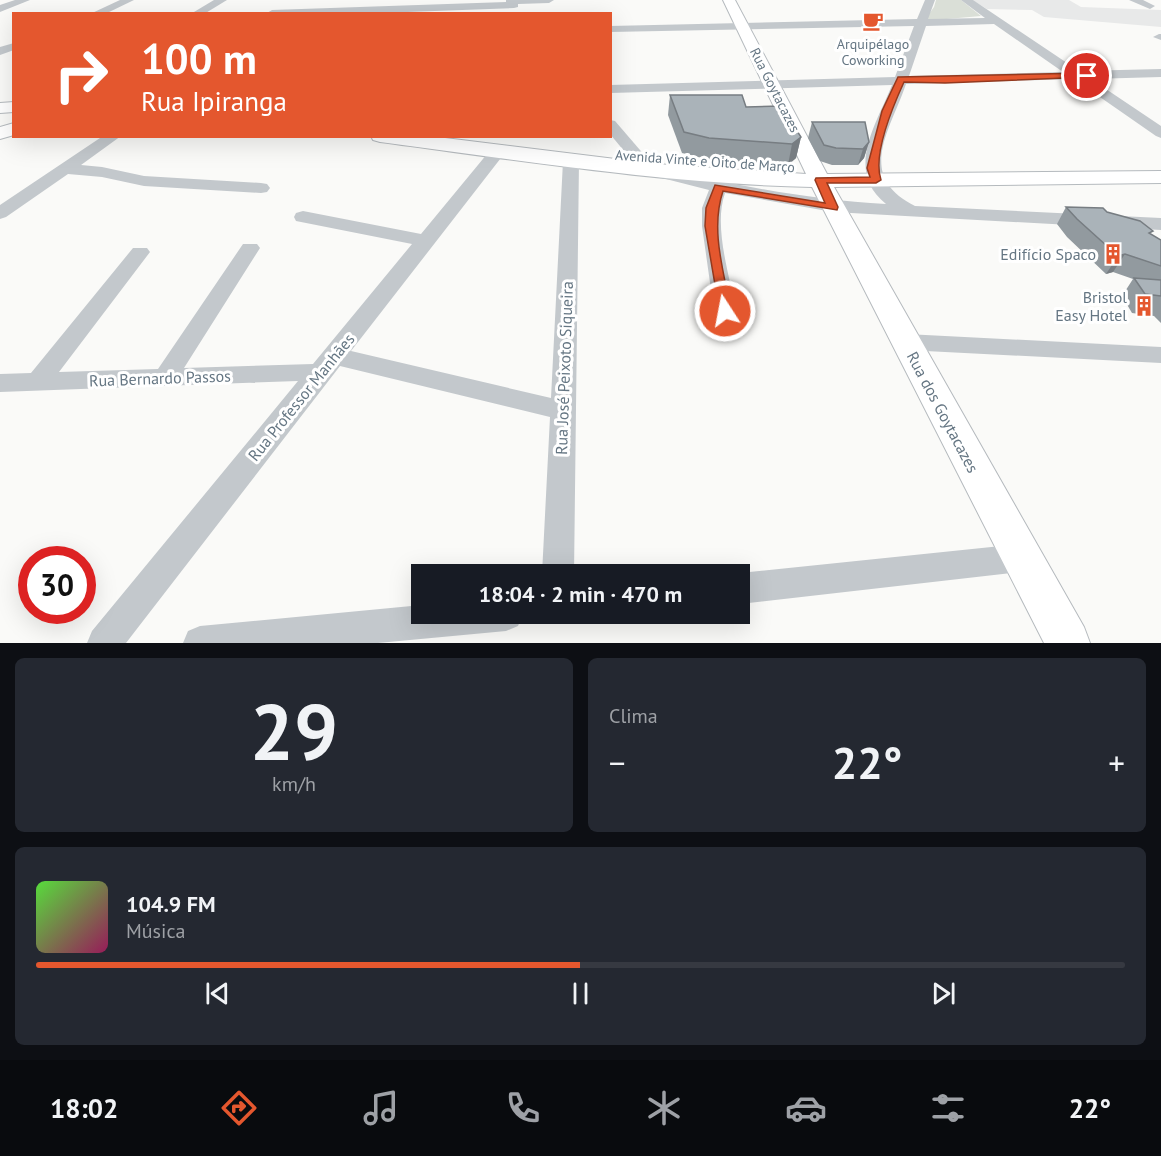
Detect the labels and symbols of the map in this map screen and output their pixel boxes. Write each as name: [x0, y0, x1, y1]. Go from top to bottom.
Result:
cafe icon: Arquipélago Coworking: [861, 9, 885, 33]
place label: Arquipélago Coworking: [837, 35, 909, 69]
street label: Rua Goytacazes: [746, 45, 804, 136]
pin: [1061, 50, 1112, 101]
street label: Avenida Vinte e Oito de Março: [615, 146, 795, 176]
building icon: Edifício Spaco: [1101, 242, 1125, 266]
place label: Edifício Spaco: [1000, 244, 1096, 264]
position arrow: [693, 279, 757, 343]
street label: Rua José Peixoto Siqueira: [551, 281, 577, 455]
place label: Bristol Easy Hotel: [1055, 287, 1127, 325]
building icon: Bristol Easy Hotel: [1132, 294, 1156, 318]
street label: Rua Professor Manhães: [243, 329, 359, 465]
street label: Rua dos Goytacazes: [903, 348, 983, 476]
street label: Rua Bernardo Passos: [89, 366, 231, 390]
speed limit sign: 30: [18, 546, 96, 624]

